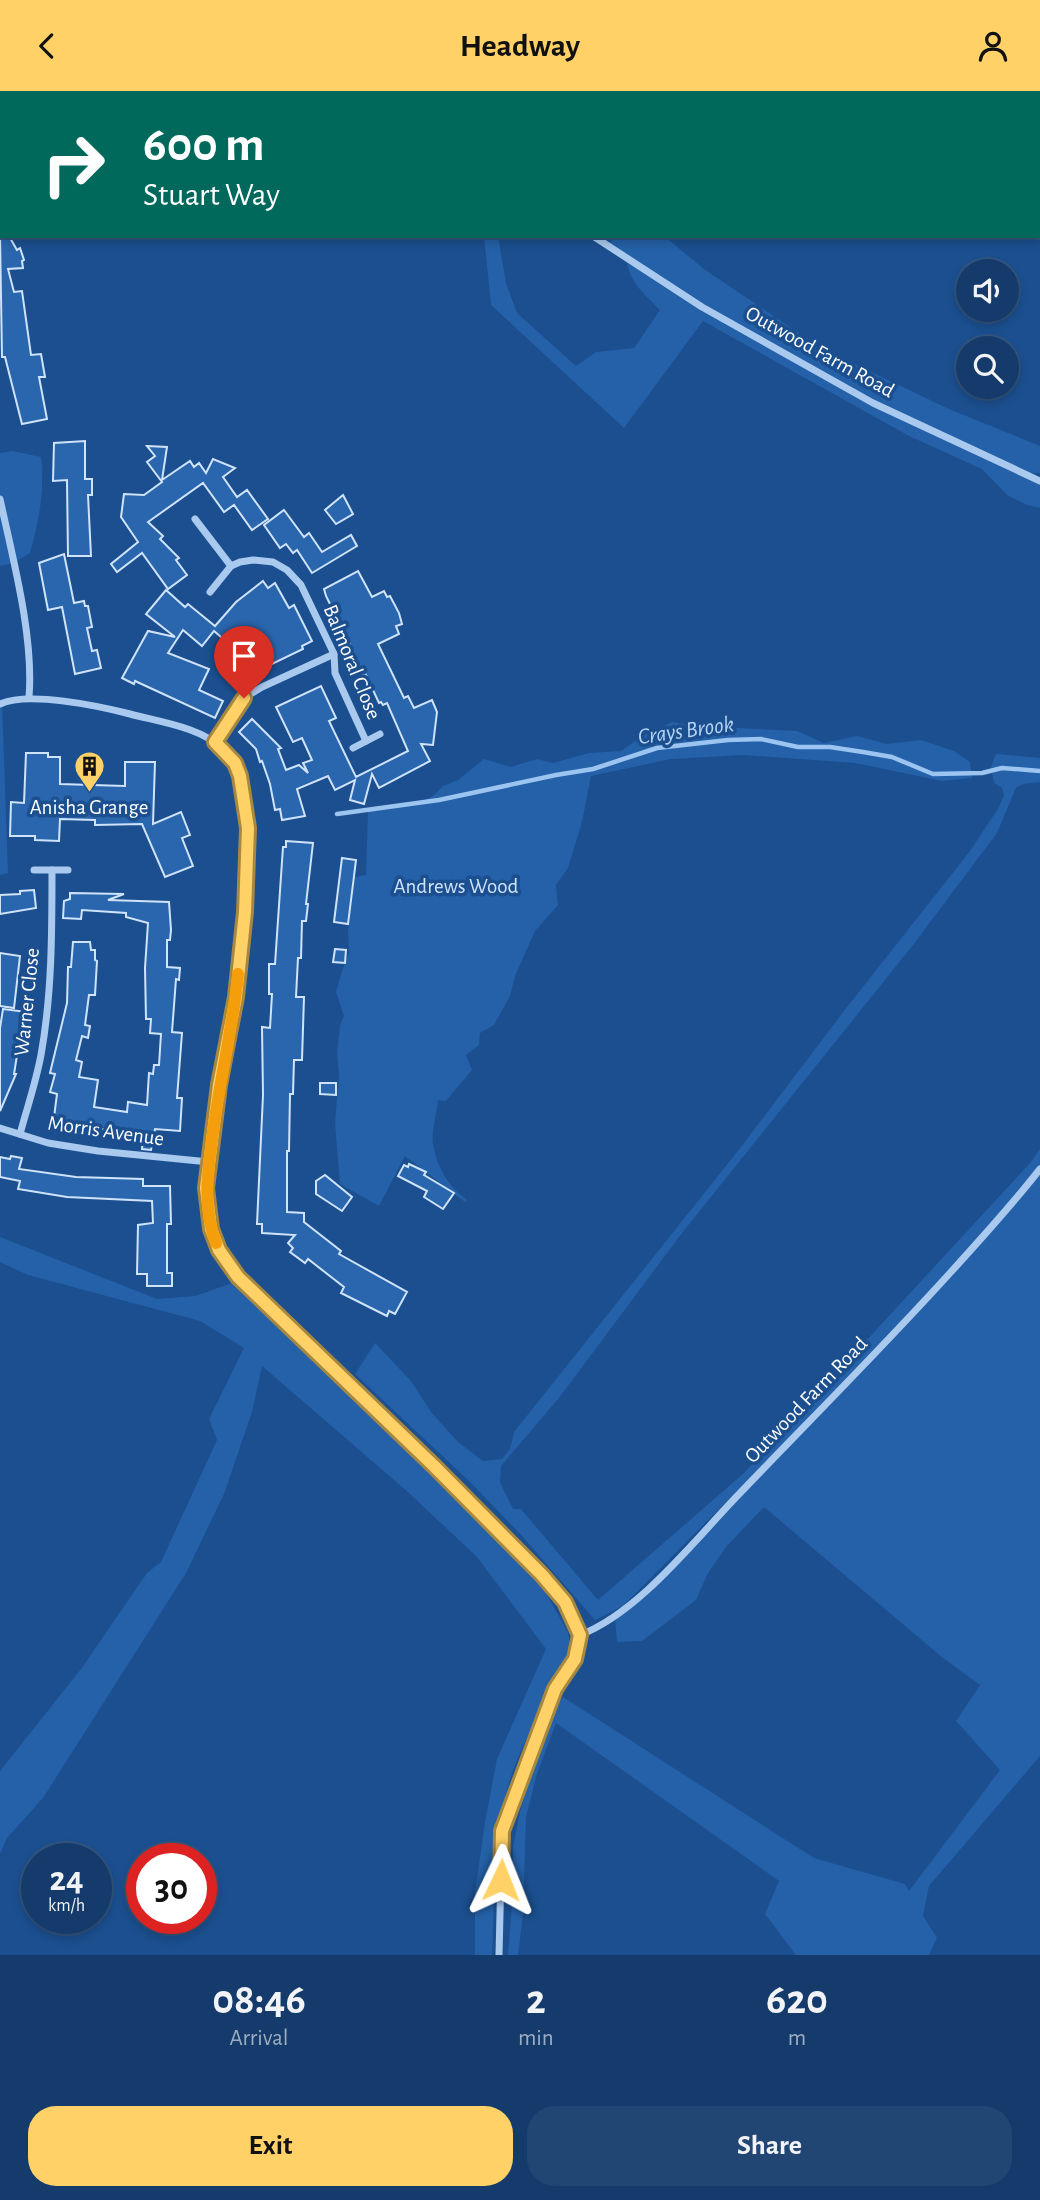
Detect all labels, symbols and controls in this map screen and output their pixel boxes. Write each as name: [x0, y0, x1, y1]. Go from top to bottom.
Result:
icon: back: [28, 27, 66, 65]
icon: person: [974, 27, 1012, 65]
text: Headway: [460, 30, 580, 62]
icon: right: [28, 119, 119, 210]
text: 600 m: [143, 121, 265, 170]
text: Stuart Way: [143, 179, 280, 211]
map controls: [956, 259, 1019, 399]
button: sound: [956, 259, 1019, 322]
street label: Outwood Farm Road: [742, 302, 898, 402]
button: search: [956, 336, 1019, 399]
street label: Balmoral Close: [319, 602, 385, 722]
pin: [214, 626, 274, 698]
icon: arrive: [225, 637, 263, 675]
water label: Crays Brook: [636, 713, 736, 749]
building icon: Anisha Grange: [72, 750, 106, 794]
place label: Anisha Grange: [30, 797, 148, 818]
park label: Andrews Wood: [394, 876, 519, 897]
street label: Warner Close: [11, 947, 43, 1057]
street label: Morris Avenue: [46, 1112, 166, 1150]
street label: Outwood Farm Road: [741, 1333, 871, 1467]
speed limit sign: 30: [126, 1843, 217, 1934]
position arrow: [464, 1843, 538, 1917]
text: 24: [49, 1862, 84, 1897]
text: km/h: [48, 1897, 85, 1915]
text: 08:46: [212, 1979, 306, 2021]
text: 2: [526, 1979, 546, 2021]
text: 620: [766, 1979, 828, 2021]
text: Arrival: [229, 2027, 289, 2050]
text: min: [518, 2027, 554, 2050]
text: m: [788, 2027, 806, 2050]
button: Exit: [28, 2106, 513, 2186]
button: Share: [527, 2106, 1012, 2186]

